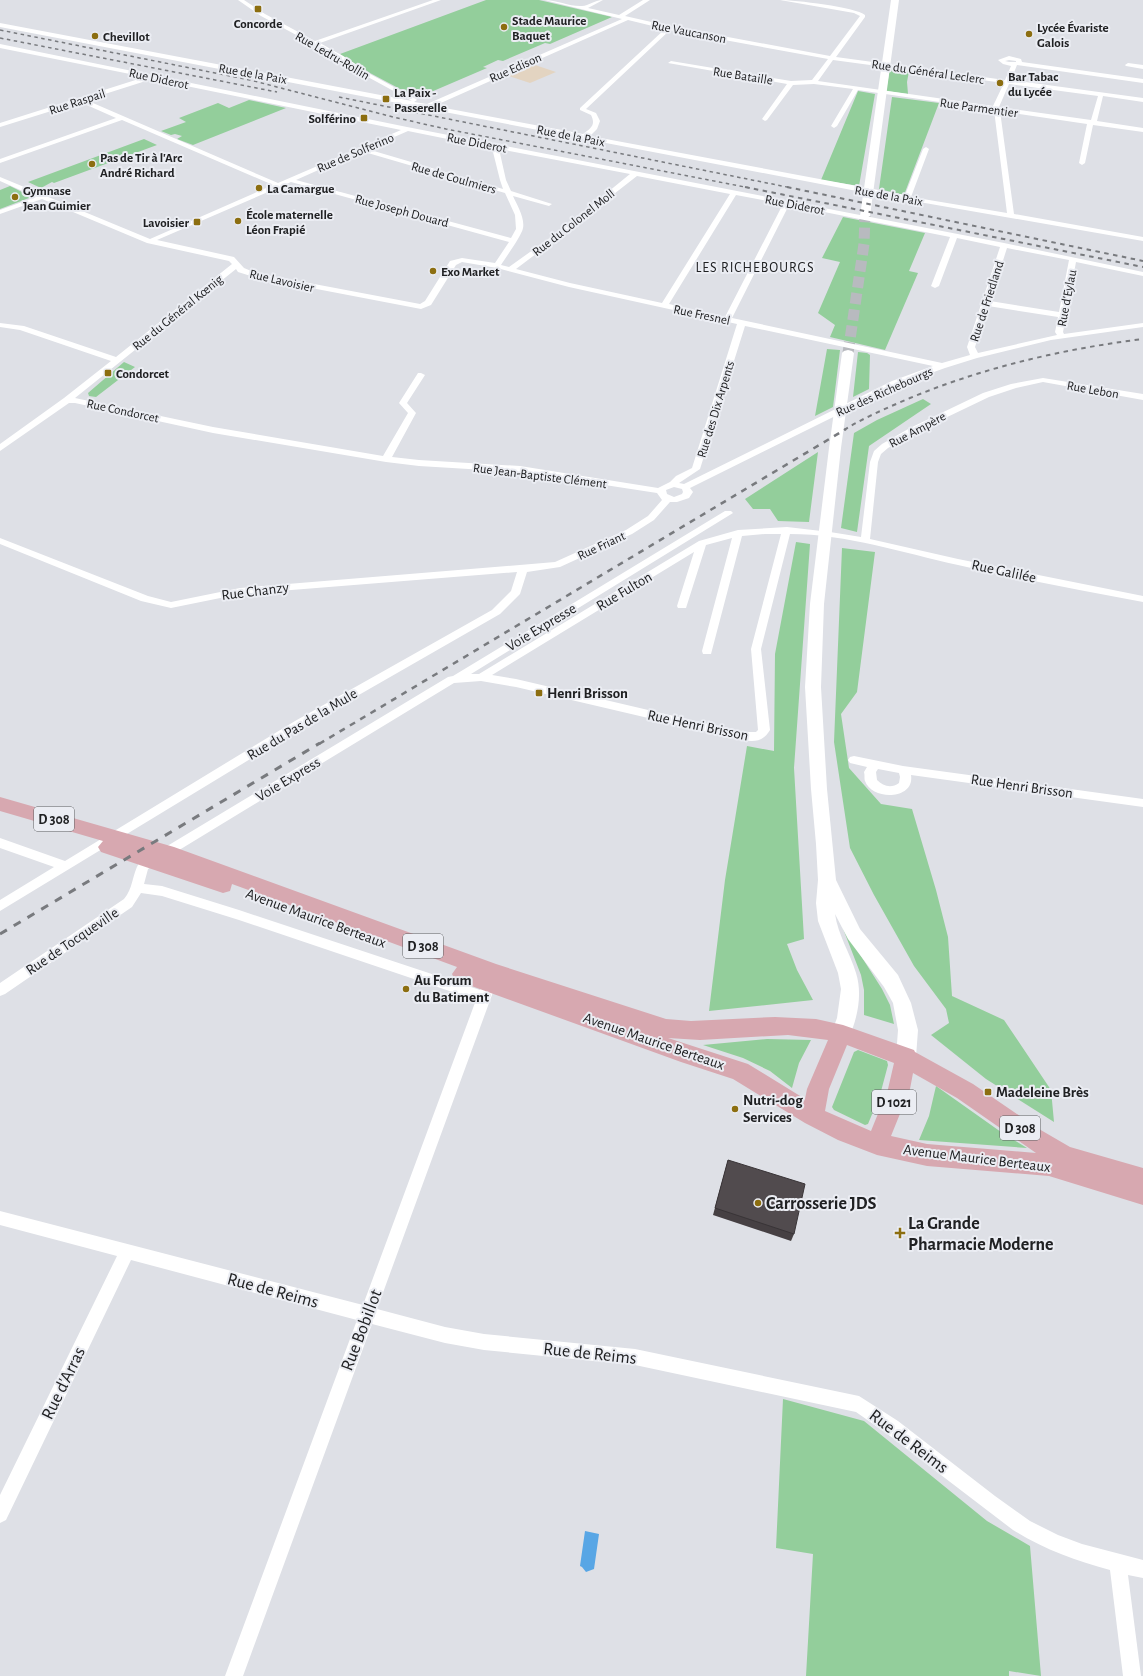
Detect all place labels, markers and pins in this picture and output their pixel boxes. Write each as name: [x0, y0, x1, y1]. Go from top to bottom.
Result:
marker: Concorde: [253, 4, 263, 14]
place label: Stade Maurice Baquet: [512, 15, 586, 43]
place label: Concorde: [234, 18, 282, 31]
place label: Lycée Évariste Galois: [1037, 20, 1109, 50]
marker: Stade Maurice Baquet: [499, 22, 509, 32]
marker: Lycée Évariste Galois: [1024, 29, 1034, 39]
marker: Chevillot: [90, 31, 100, 41]
place label: Chevillot: [103, 31, 150, 44]
place label: Bar Tabac du Lycée: [1008, 71, 1058, 99]
marker: Bar Tabac du Lycée: [995, 78, 1005, 88]
place label: La Paix - Passerelle: [394, 87, 447, 115]
marker: La Paix - Passerelle: [381, 94, 391, 104]
place label: Solférino: [308, 113, 357, 126]
marker: Solférino: [359, 113, 369, 123]
place label: Pas de Tir à l'Arc André Richard: [100, 152, 182, 180]
marker: Pas de Tir à l'Arc André Richard: [87, 159, 97, 169]
marker: La Camargue: [254, 183, 264, 193]
place label: La Camargue: [267, 183, 334, 196]
place label: Gymnase Jean Guimier: [23, 185, 91, 213]
marker: Gymnase Jean Guimier: [10, 192, 20, 202]
place label: École maternelle Léon Frapié: [246, 207, 333, 237]
marker: École maternelle Léon Frapié: [233, 216, 243, 226]
place label: Lavoisier: [143, 217, 189, 230]
marker: Lavoisier: [192, 217, 202, 227]
marker: Exo Market: [428, 266, 438, 276]
place label: Exo Market: [441, 266, 500, 279]
marker: Condorcet: [103, 368, 113, 378]
place label: Condorcet: [116, 368, 170, 381]
place label: Henri Brisson: [547, 686, 628, 701]
marker: Henri Brisson: [534, 688, 544, 698]
place label: Au Forum du Batiment: [414, 973, 489, 1005]
marker: Au Forum du Batiment: [401, 984, 411, 994]
place label: Madeleine Brès: [996, 1085, 1089, 1100]
marker: Madeleine Brès: [983, 1087, 993, 1097]
place label: Nutri-dog Services: [743, 1093, 803, 1125]
marker: Nutri-dog Services: [730, 1104, 740, 1114]
place label: Carrosserie JDS: [766, 1195, 877, 1213]
marker: Carrosserie JDS: [753, 1198, 763, 1208]
place label: La Grande Pharmacie Moderne: [908, 1215, 1054, 1254]
marker: La Grande Pharmacie Moderne: [895, 1228, 905, 1238]

